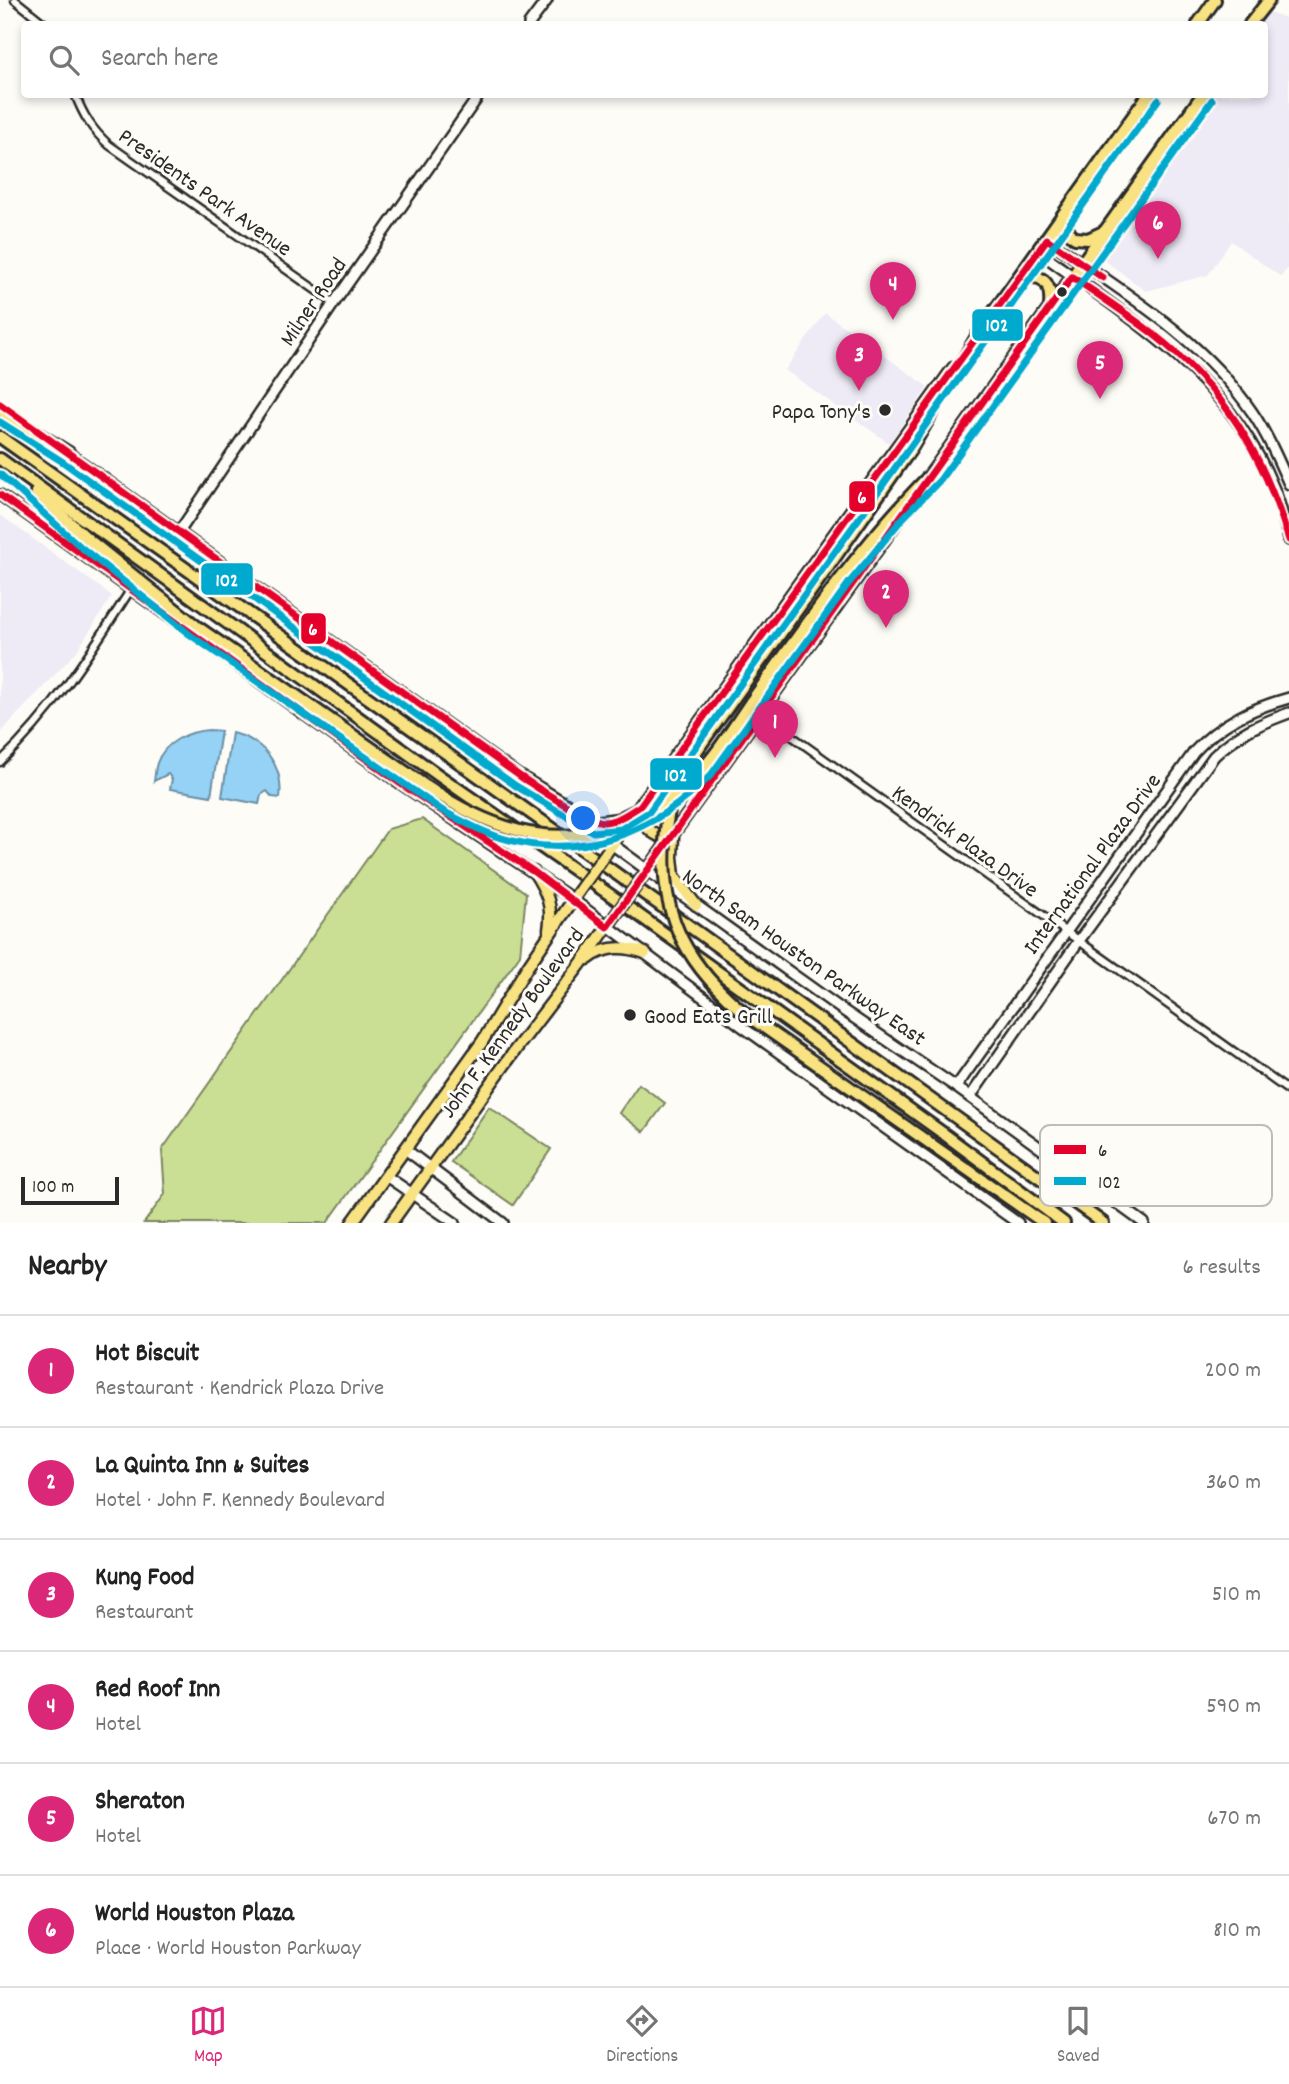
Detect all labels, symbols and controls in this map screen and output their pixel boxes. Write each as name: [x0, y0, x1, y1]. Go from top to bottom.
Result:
search box: [21, 21, 1268, 98]
icon: search: [45, 41, 83, 79]
text: Search here: [101, 41, 219, 78]
street label: Presidents Park Avenue: [110, 121, 298, 266]
pin: 6: [1135, 201, 1181, 259]
street label: Milner Road: [273, 252, 357, 354]
pin: 4: [870, 262, 916, 320]
unlabelled marker: [1055, 285, 1069, 299]
line badge: 102: [971, 308, 1024, 342]
text: 102: [986, 314, 1008, 341]
pin: 3: [836, 333, 882, 391]
pin: 5: [1077, 341, 1123, 399]
place label: Papa Tony's: [772, 397, 871, 430]
marker: Papa Tony's: [877, 402, 893, 418]
line badge: 6: [848, 480, 876, 513]
text: 6: [857, 486, 867, 513]
line badge: 102: [200, 562, 254, 596]
text: 102: [216, 569, 238, 596]
pin: 2: [863, 570, 909, 628]
line badge: 6: [300, 612, 327, 645]
text: 6: [308, 618, 318, 645]
pin: 1: [752, 700, 798, 758]
line badge: 102: [649, 757, 703, 791]
text: 102: [665, 764, 687, 791]
street label: International Plaza Drive: [1017, 767, 1171, 963]
street label: Kendrick Plaza Drive: [884, 778, 1044, 908]
your location: [566, 801, 600, 835]
street label: North Sam Houston Parkway East: [674, 862, 932, 1056]
street label: John F. Kennedy Boulevard: [433, 922, 594, 1126]
place label: Good Eats Grill: [644, 1002, 773, 1035]
marker: Good Eats Grill: [622, 1007, 638, 1023]
legend: [1040, 1125, 1272, 1206]
text: 6: [1098, 1139, 1107, 1166]
text: 102: [1098, 1171, 1121, 1198]
scale bar: [21, 1174, 119, 1206]
text: 100 m: [32, 1175, 74, 1202]
text: Nearby: [28, 1247, 106, 1290]
text: 6 results: [1183, 1252, 1261, 1285]
text: Hot Biscuit: [95, 1336, 199, 1373]
text: 1: [48, 1355, 54, 1388]
text: 200 m: [1205, 1355, 1261, 1388]
text: Restaurant · Kendrick Plaza Drive: [95, 1373, 384, 1406]
text: La Quinta Inn & Suites: [95, 1448, 310, 1485]
text: 2: [46, 1467, 56, 1500]
text: 360 m: [1206, 1467, 1261, 1500]
text: Hotel · John F. Kennedy Boulevard: [95, 1485, 385, 1518]
text: Kung Food: [95, 1560, 195, 1597]
text: 3: [46, 1579, 56, 1612]
text: 510 m: [1212, 1579, 1261, 1612]
text: Restaurant: [95, 1597, 194, 1630]
text: Red Roof Inn: [95, 1672, 220, 1709]
text: 4: [46, 1691, 56, 1724]
text: 590 m: [1206, 1691, 1261, 1724]
text: Hotel: [95, 1709, 141, 1742]
text: Sheraton: [95, 1784, 185, 1821]
text: 5: [46, 1803, 56, 1836]
text: 670 m: [1207, 1803, 1261, 1836]
text: Hotel: [95, 1821, 141, 1854]
text: World Houston Plaza: [95, 1896, 294, 1933]
text: 6: [45, 1915, 57, 1948]
text: 810 m: [1213, 1915, 1261, 1948]
text: Place · World Houston Parkway: [95, 1933, 361, 1966]
tab: Map: [189, 2002, 227, 2071]
tab: Directions: [606, 2002, 678, 2071]
tab: Saved: [1057, 2002, 1100, 2071]

